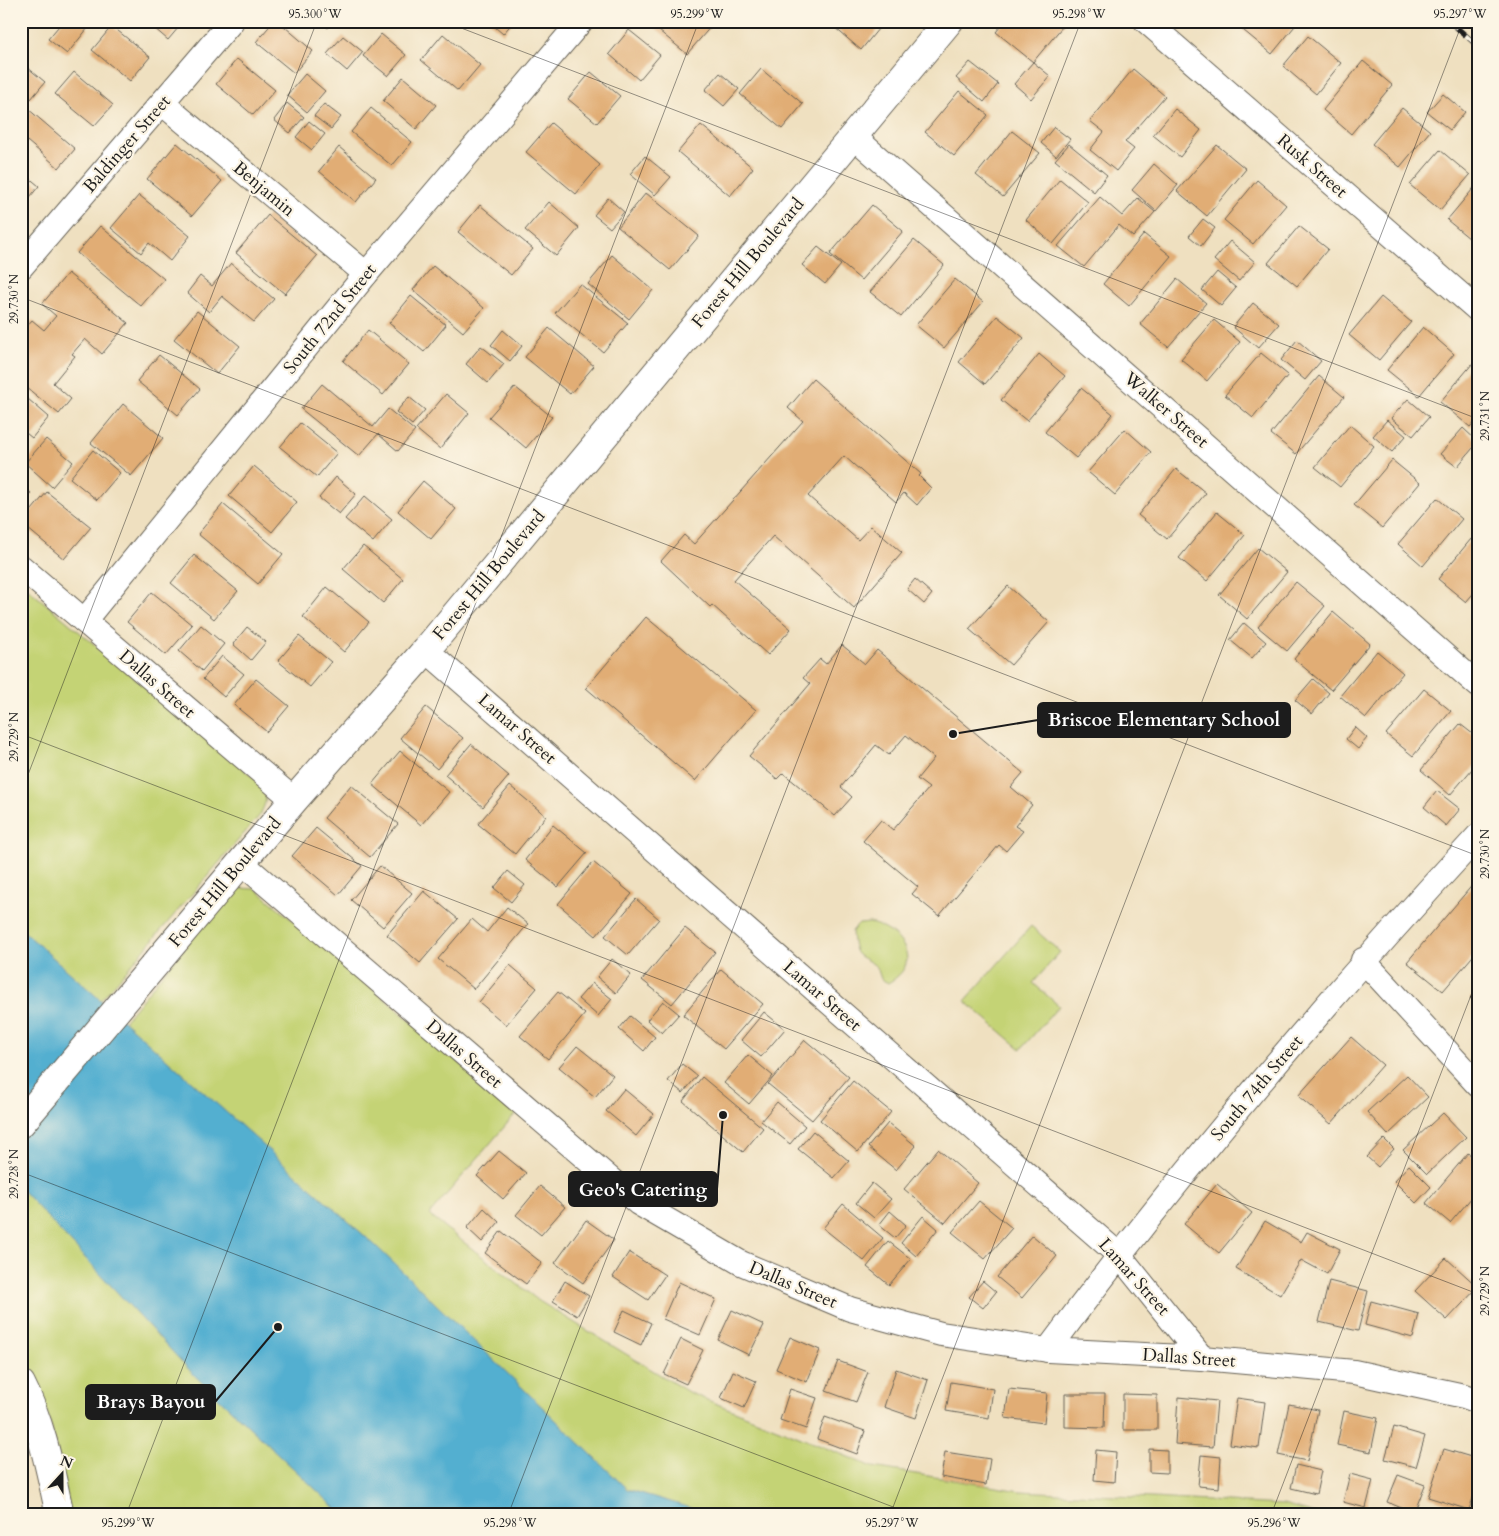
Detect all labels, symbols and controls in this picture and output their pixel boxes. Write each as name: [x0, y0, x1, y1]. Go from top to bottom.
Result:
text: 95.300°W: [288, 6, 342, 22]
text: 95.299°W: [670, 6, 724, 22]
text: 95.298°W: [1052, 6, 1106, 22]
text: 95.297°W: [1433, 6, 1487, 22]
street label: Baldinger Street: [77, 89, 177, 198]
street label: Rusk Street: [1271, 128, 1353, 204]
street label: Benjamin: [228, 156, 301, 223]
street label: Forest Hill Boulevard: [686, 192, 810, 333]
street label: South 72nd Street: [278, 258, 383, 379]
text: 29.730°N: [6, 273, 22, 324]
street label: Walker Street: [1118, 366, 1214, 454]
text: 29.731°N: [1477, 390, 1493, 441]
street label: Forest Hill Boulevard: [427, 504, 551, 645]
street label: Dallas Street: [114, 644, 201, 724]
street label: Lamar Street: [472, 688, 562, 770]
callout: Briscoe Elementary School: [1038, 703, 1290, 737]
text: Briscoe Elementary School: [1048, 707, 1281, 733]
text: 29.729°N: [6, 711, 22, 762]
street label: Forest Hill Boulevard: [163, 811, 287, 952]
text: 29.730°N: [1477, 828, 1493, 879]
street label: Lamar Street: [777, 955, 867, 1037]
street label: Dallas Street: [421, 1014, 508, 1094]
street label: South 74th Street: [1205, 1029, 1309, 1146]
text: 29.728°N: [6, 1148, 22, 1199]
callout: Geo's Catering: [569, 1172, 717, 1206]
text: Geo's Catering: [579, 1177, 708, 1203]
street label: Lamar Street: [1092, 1233, 1176, 1321]
street label: Dallas Street: [745, 1255, 841, 1315]
text: 29.729°N: [1477, 1265, 1493, 1316]
street label: Dallas Street: [1141, 1342, 1237, 1374]
callout: Brays Bayou: [86, 1385, 215, 1419]
text: Brays Bayou: [97, 1389, 205, 1415]
north arrow: [38, 1448, 88, 1498]
text: N: [57, 1451, 76, 1473]
text: 95.299°W: [101, 1515, 155, 1531]
text: 95.298°W: [483, 1515, 537, 1531]
text: 95.297°W: [865, 1515, 919, 1531]
text: 95.296°W: [1247, 1515, 1301, 1531]

